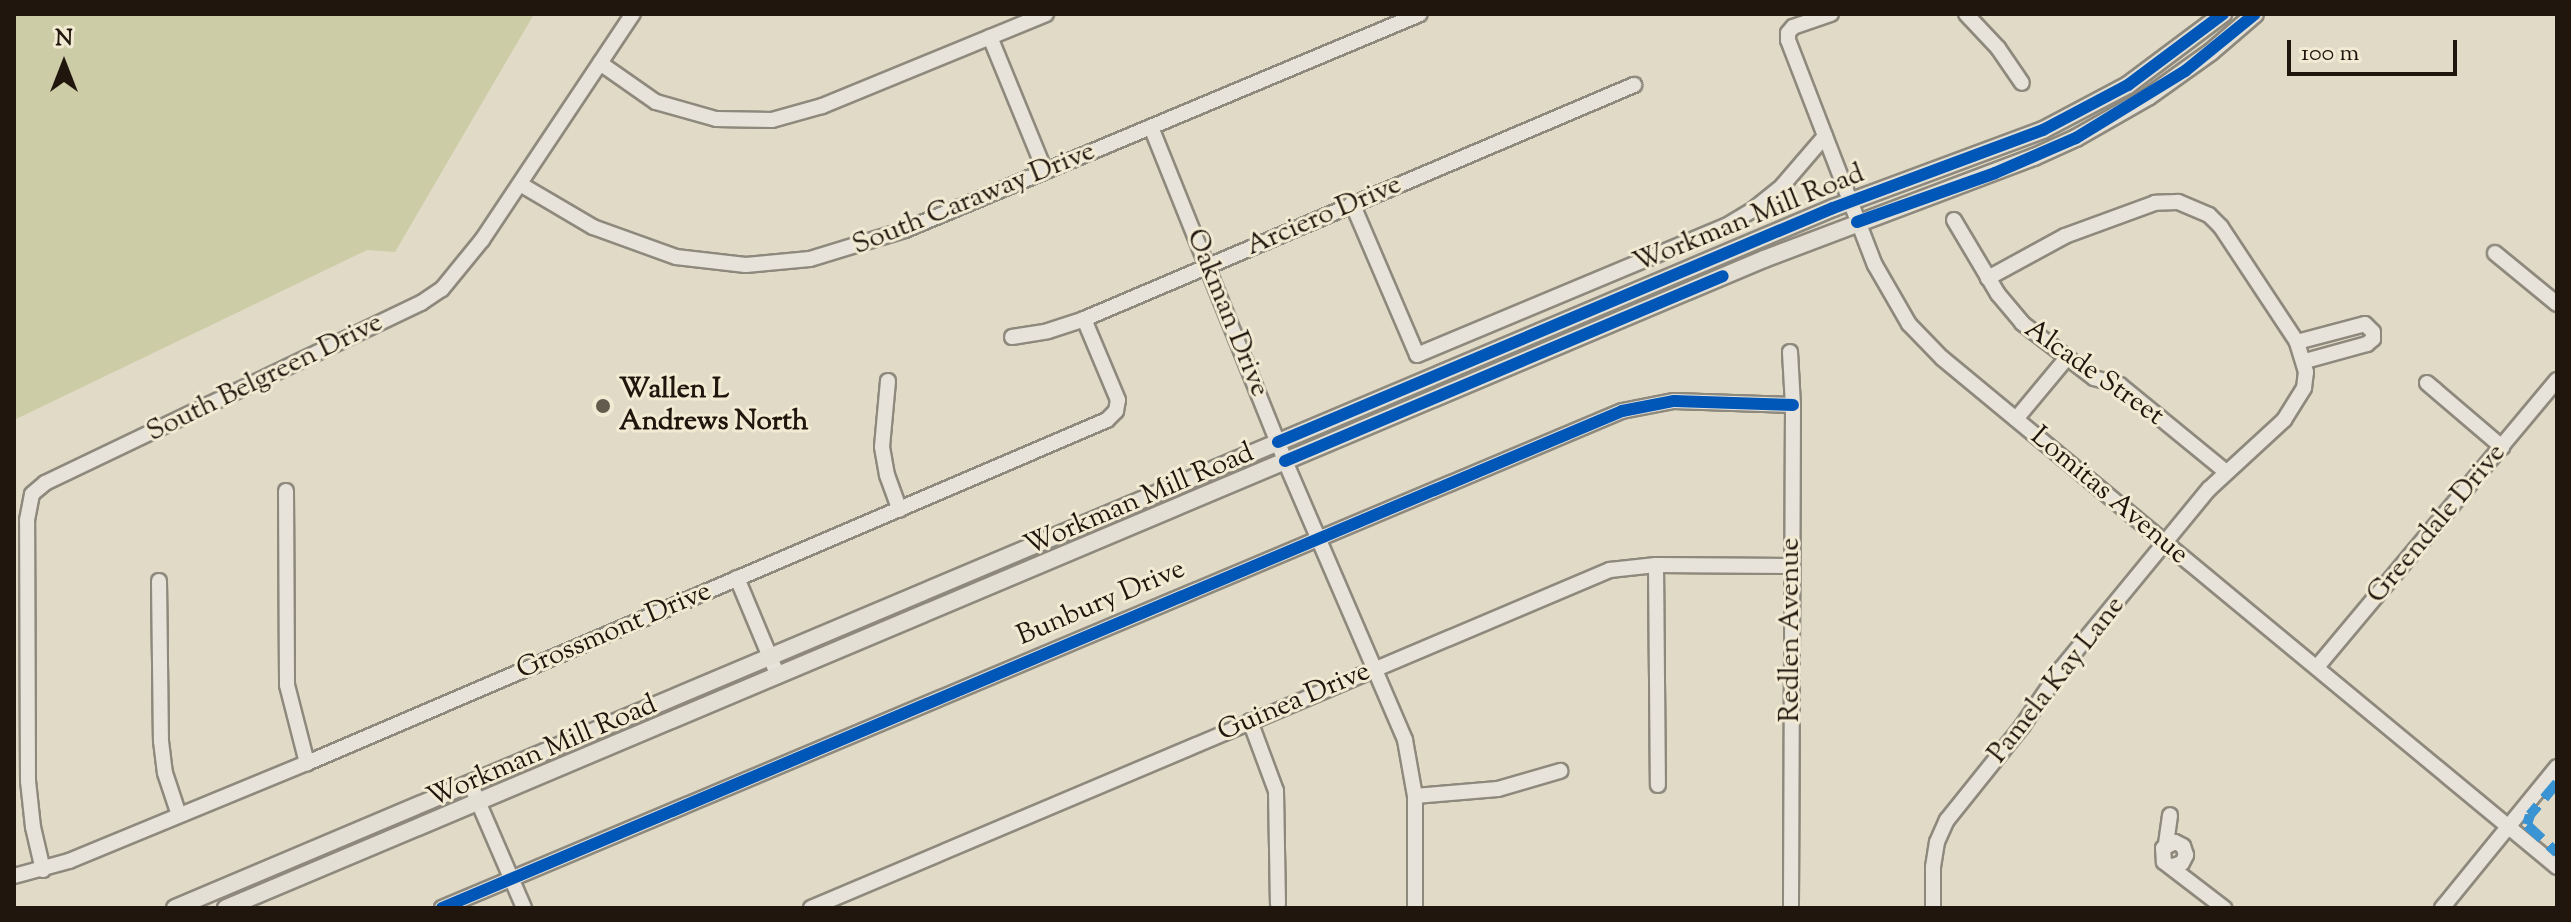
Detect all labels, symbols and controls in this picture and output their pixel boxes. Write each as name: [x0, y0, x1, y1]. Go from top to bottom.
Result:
north arrow: [24, 24, 104, 104]
text: N: [55, 24, 73, 56]
scale bar: [2291, 24, 2461, 74]
text: 100 m: [2301, 37, 2359, 71]
street label: South Caraway Drive: [848, 135, 1100, 263]
street label: Workman Mill Road: [1629, 157, 1869, 281]
street label: Arciero Drive: [1241, 168, 1407, 264]
street label: Oakman Drive: [1178, 224, 1276, 402]
street label: South Belgreen Drive: [142, 306, 388, 450]
street label: Alcade Street: [2018, 313, 2170, 433]
place label: Wallen L Andrews North: [619, 373, 808, 439]
marker: Wallen L Andrews North: [594, 397, 612, 415]
street label: Lomitas Avenue: [2023, 420, 2195, 572]
street label: Workman Mill Road: [1019, 436, 1259, 564]
street label: Greendale Drive: [2360, 437, 2514, 611]
street label: Redlen Avenue: [1774, 538, 1808, 722]
street label: Bunbury Drive: [1012, 553, 1190, 653]
street label: Grossmont Drive: [512, 575, 716, 687]
street label: Pamela Kay Lane: [1981, 590, 2133, 770]
street label: Guinea Drive: [1213, 655, 1375, 749]
street label: Workman Mill Road: [422, 688, 662, 816]

